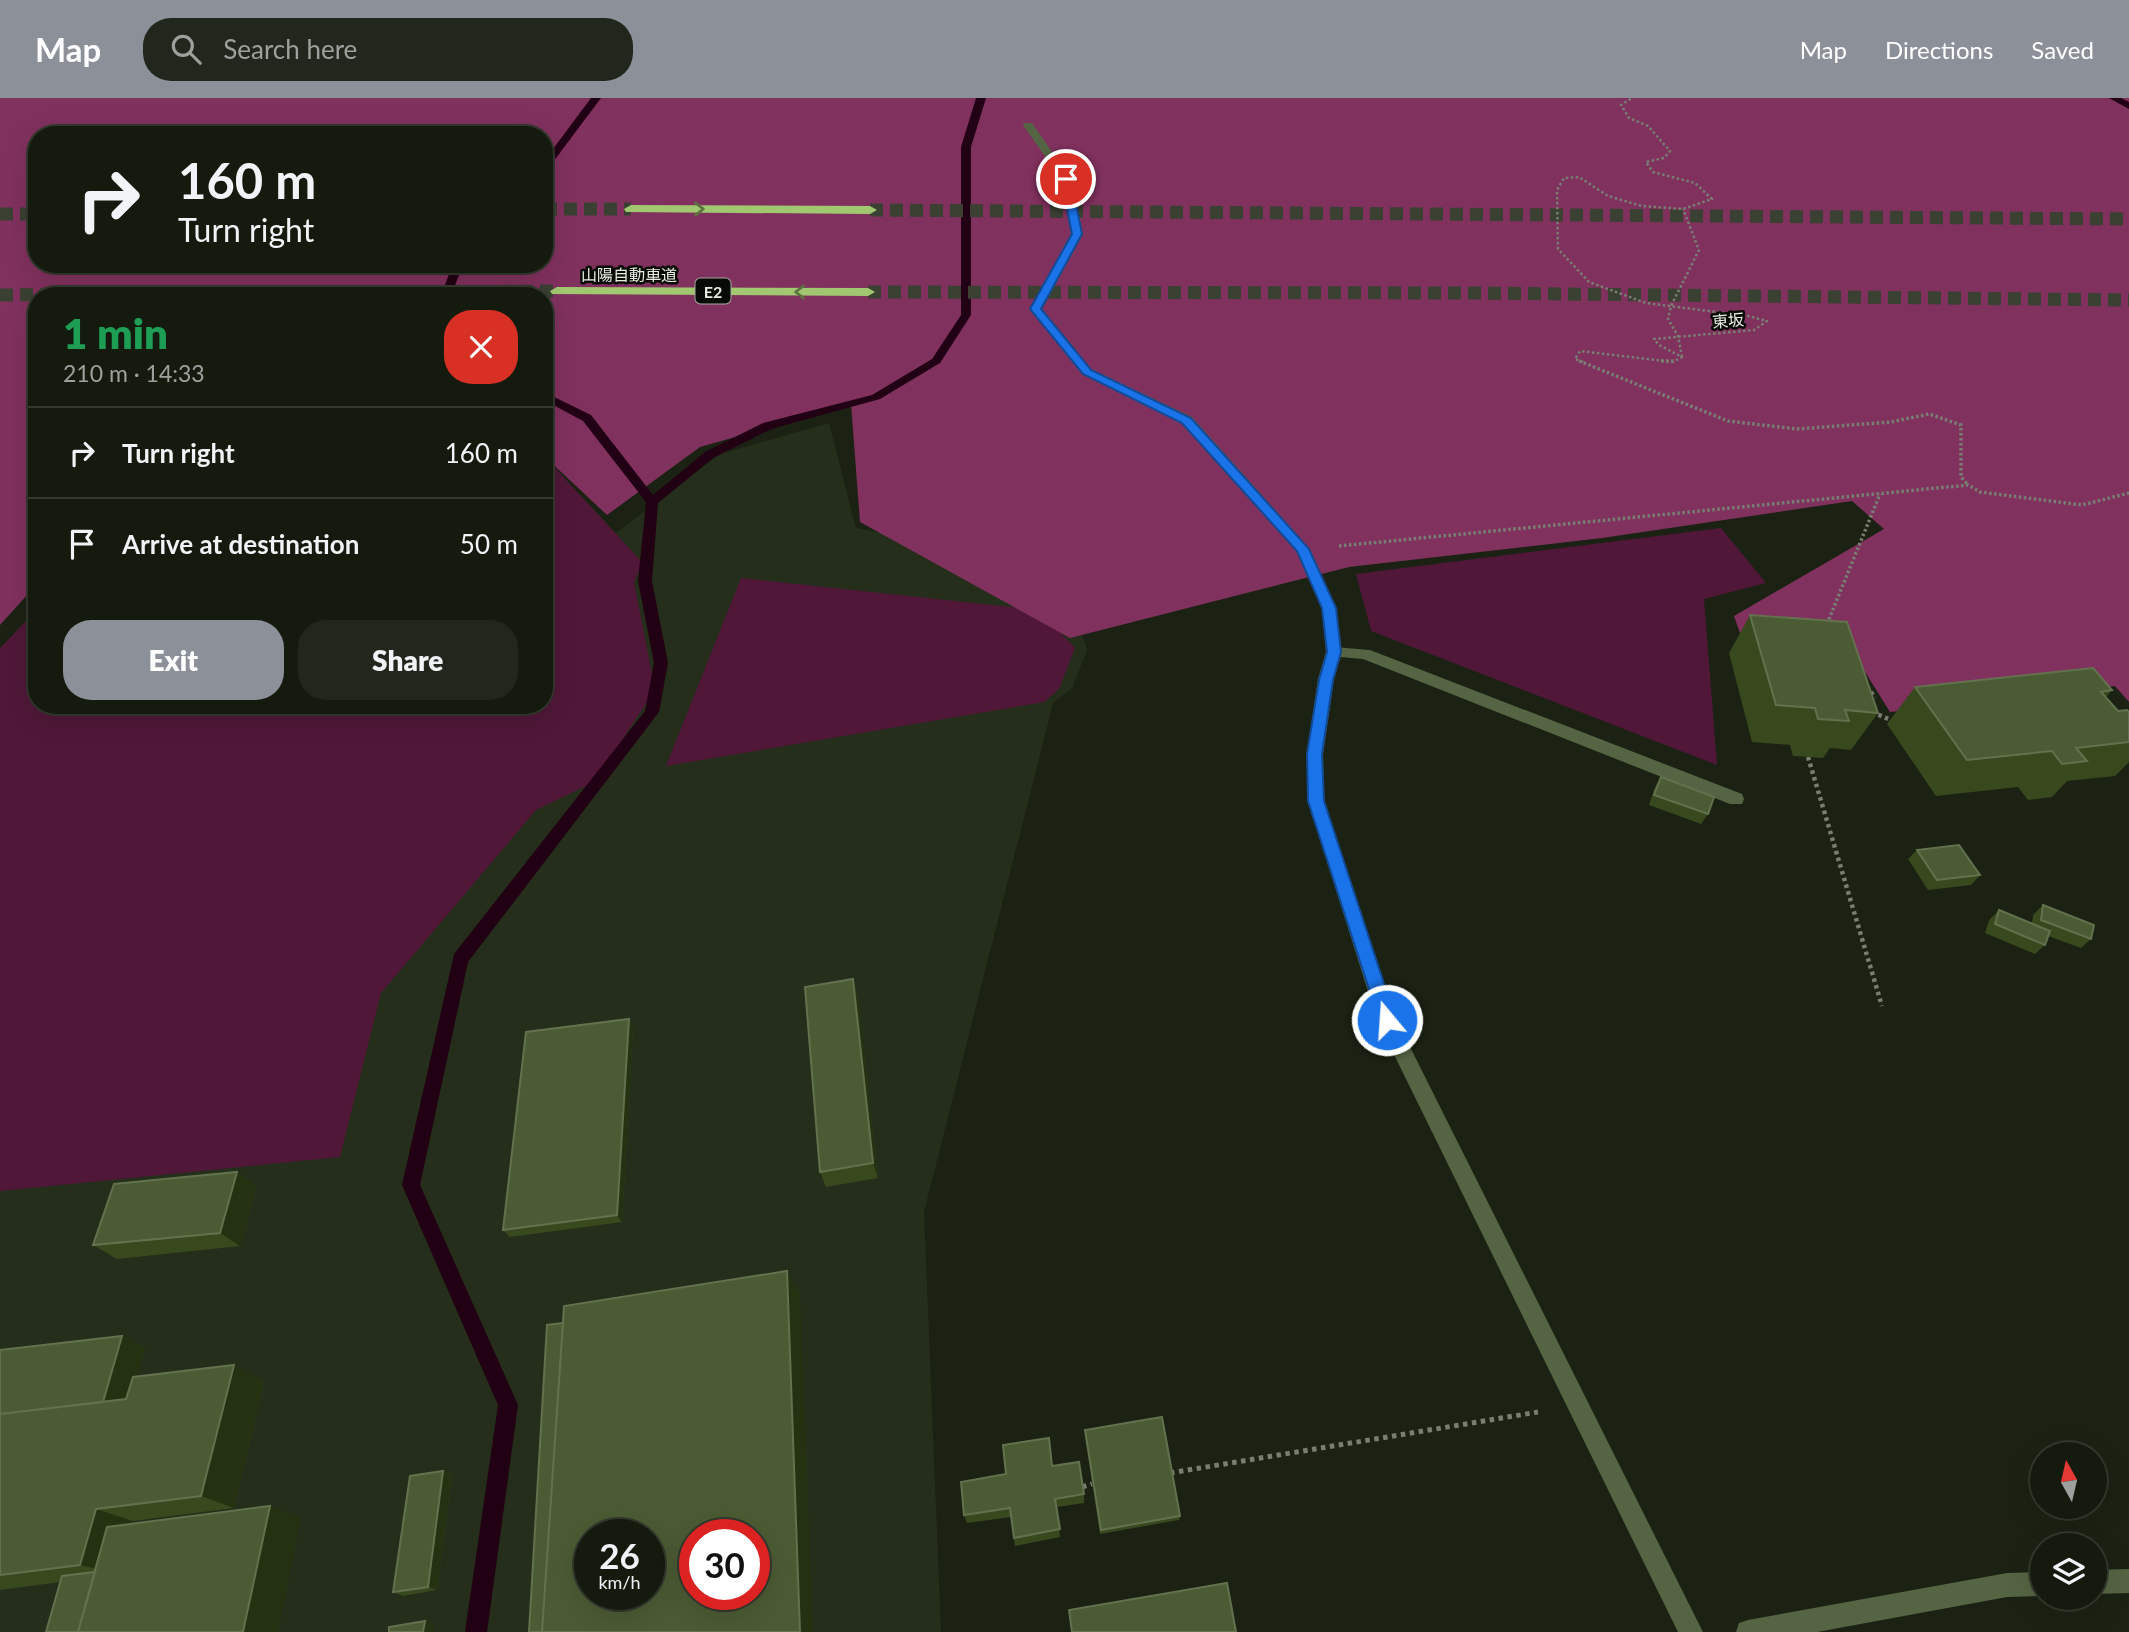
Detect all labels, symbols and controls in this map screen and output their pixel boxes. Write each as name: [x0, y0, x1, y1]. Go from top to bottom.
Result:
search box: [143, 18, 633, 81]
text: Map: [35, 29, 101, 69]
icon: search: [167, 30, 205, 68]
text: Search here: [223, 33, 357, 65]
text: Map: [1800, 35, 1847, 64]
text: Directions: [1885, 35, 1993, 64]
text: Saved: [2031, 35, 2094, 64]
pin: [1036, 149, 1096, 209]
text: 160 m: [178, 151, 316, 209]
icon: right: [63, 154, 154, 245]
icon: arrive: [1047, 160, 1085, 198]
one-way arrow: [694, 201, 705, 217]
text: Turn right: [178, 210, 314, 249]
street label: 山陽自動車道: [581, 265, 677, 284]
road number: E2: [696, 279, 730, 304]
one-way arrow: [794, 284, 805, 300]
text: 1 min: [63, 308, 168, 358]
street label: 東坂: [1711, 309, 1745, 331]
button: close: [444, 310, 518, 384]
text: 210 m · 14:33: [63, 359, 205, 387]
icon: right: [63, 434, 101, 472]
text: Turn right: [122, 437, 235, 469]
text: 160 m: [445, 437, 518, 469]
icon: arrive: [63, 525, 101, 563]
text: Arrive at destination: [122, 528, 359, 560]
text: 50 m: [460, 528, 518, 560]
button: Exit: [63, 620, 284, 700]
button: Share: [298, 620, 518, 700]
position arrow: [1350, 983, 1424, 1057]
north arrow: [2030, 1442, 2107, 1519]
map controls: [2030, 1442, 2107, 1610]
speed limit sign: 30: [679, 1519, 770, 1610]
button: layers: [2030, 1533, 2107, 1610]
text: 26: [599, 1534, 640, 1576]
text: km/h: [598, 1571, 641, 1593]

